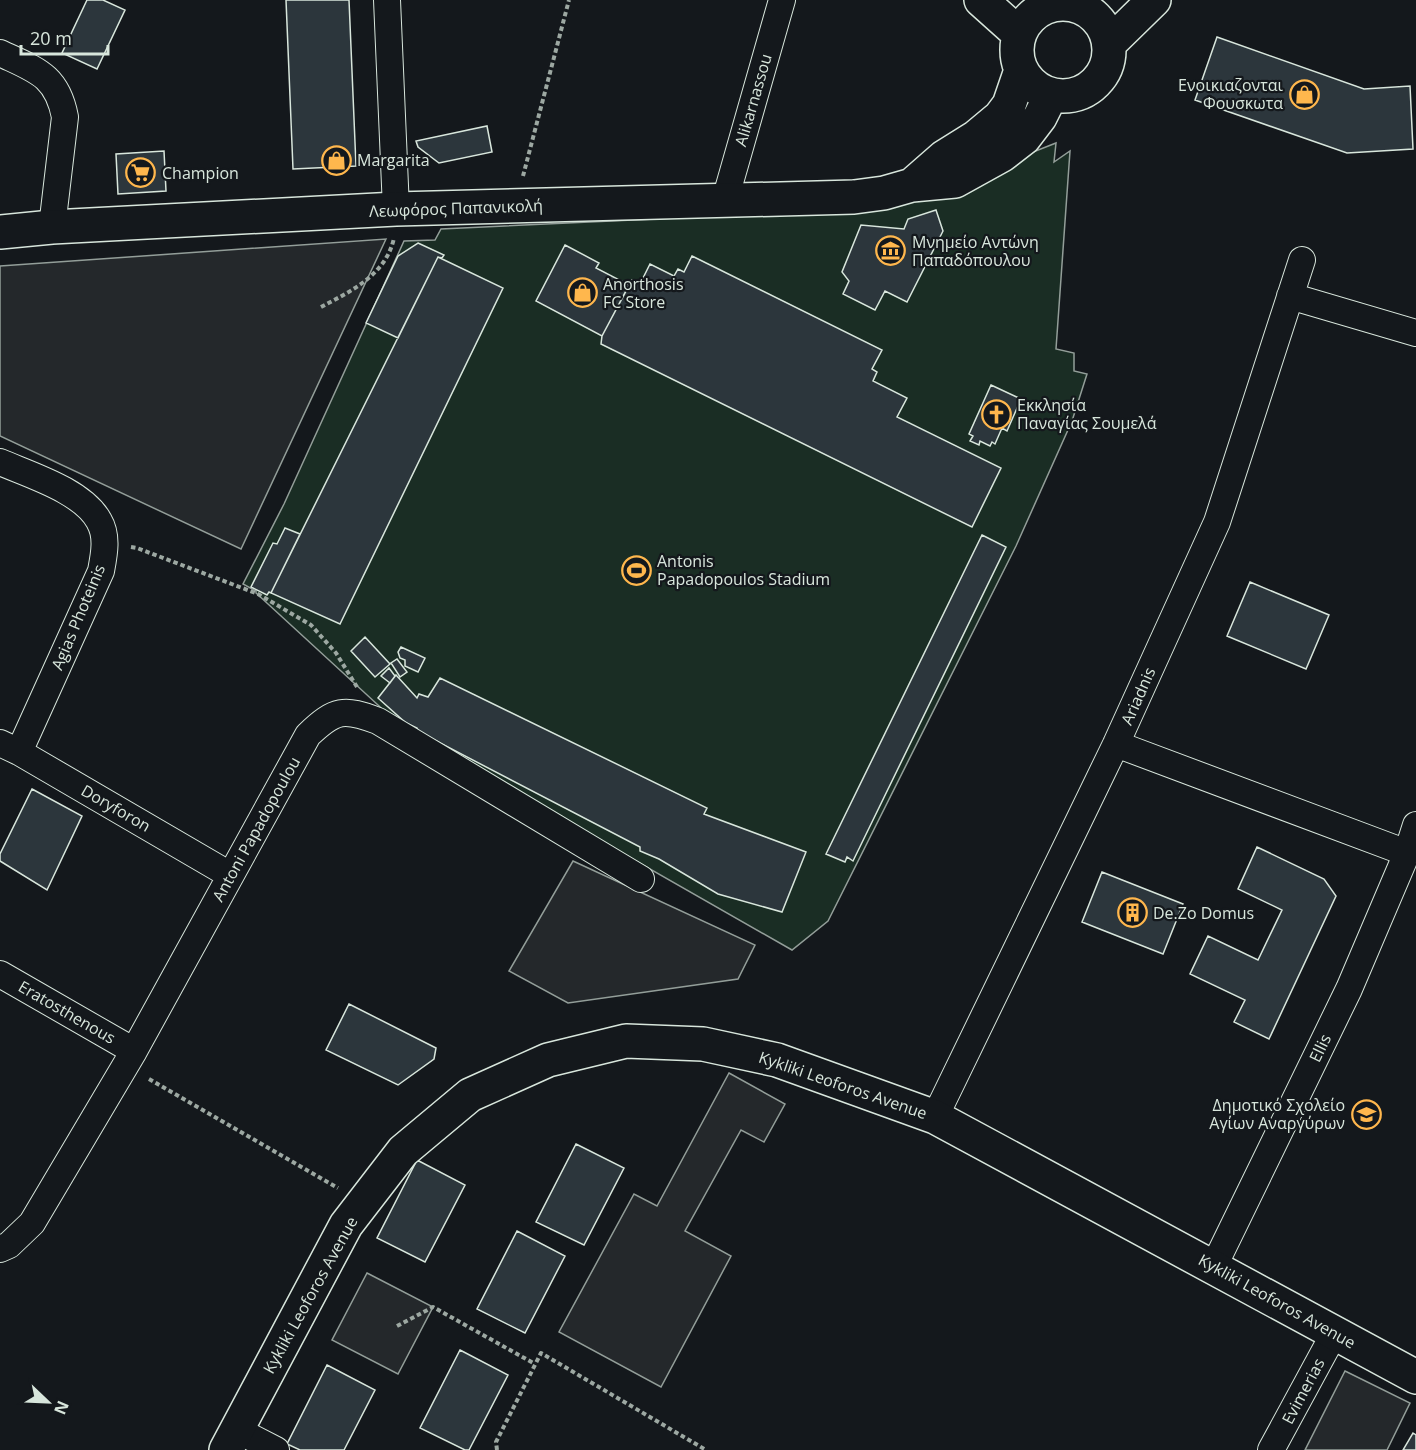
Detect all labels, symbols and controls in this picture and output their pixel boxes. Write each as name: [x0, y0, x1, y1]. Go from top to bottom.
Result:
scale bar: [21, 18, 108, 56]
text: 20 m: [30, 26, 72, 50]
street label: Alikarnassou: [729, 51, 777, 149]
place label: Ενοικιαζονται Φουσκωτα: [1178, 74, 1284, 114]
shop icon: Ενοικιαζονται Φουσκωτα: [1288, 78, 1320, 110]
shop icon: Margarita: [320, 144, 352, 176]
place label: Margarita: [357, 149, 430, 171]
supermarket icon: Champion: [125, 157, 157, 189]
place label: Champion: [162, 162, 239, 184]
street label: Λεωφόρος Παπανικολή: [369, 194, 543, 222]
place label: Μνημείο Αντώνη Παπαδόπουλου: [912, 231, 1039, 271]
museum icon: Μνημείο Αντώνη Παπαδόπουλου: [875, 235, 907, 267]
place label: Anorthosis FC Store: [603, 273, 684, 313]
shop icon: Anorthosis FC Store: [566, 277, 598, 309]
place label: Εκκλησία Παναγίας Σουμελά: [1017, 394, 1157, 434]
church icon: Εκκλησία Παναγίας Σουμελά: [980, 398, 1012, 430]
place label: Antonis Papadopoulos Stadium: [657, 550, 830, 590]
sports icon: Antonis Papadopoulos Stadium: [620, 554, 652, 586]
street label: Agias Photeinis: [46, 561, 110, 673]
street label: Ariadnis: [1116, 664, 1160, 728]
street label: Antoni Papadopoulou: [207, 753, 305, 905]
street label: Doryforon: [77, 779, 155, 837]
building icon: De.Zo Domus: [1116, 897, 1148, 929]
place label: De.Zo Domus: [1153, 902, 1254, 924]
street label: Eratosthenous: [14, 975, 120, 1049]
street label: Ellis: [1304, 1030, 1336, 1066]
street label: Kykliki Leoforos Avenue: [756, 1046, 930, 1124]
place label: Δημοτικό Σχολείο Αγίων Αναργύρων: [1209, 1094, 1345, 1134]
school or university icon: Δημοτικό Σχολείο Αγίων Αναργύρων: [1350, 1098, 1382, 1130]
street label: Kykliki Leoforos Avenue: [258, 1212, 362, 1378]
street label: Kykliki Leoforos Avenue: [1194, 1249, 1360, 1353]
street label: Evimerias: [1276, 1354, 1330, 1428]
north arrow: [18, 1372, 78, 1432]
text: N: [49, 1398, 74, 1418]

